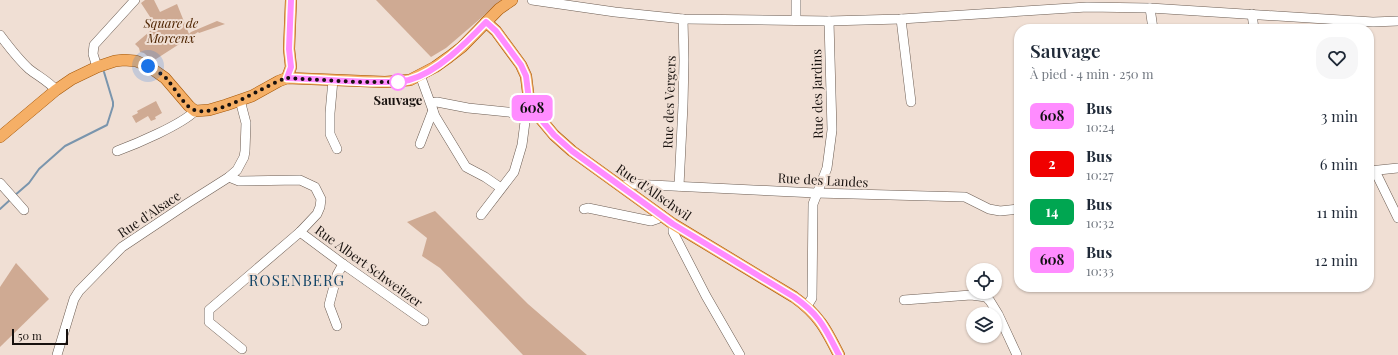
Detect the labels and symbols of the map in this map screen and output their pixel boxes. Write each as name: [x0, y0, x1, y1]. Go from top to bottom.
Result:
park label: Square de Morcenx: [143, 14, 199, 46]
street label: Rue des Jardins: [807, 49, 826, 139]
street label: Rue des Vergers: [658, 55, 679, 149]
your location: [138, 56, 158, 76]
marker: Sauvage: [389, 73, 407, 91]
place label: Sauvage: [374, 91, 423, 108]
line badge: 608: [509, 95, 555, 121]
street label: Rue d'Allschwil: [613, 159, 695, 224]
street label: Rue des Landes: [777, 169, 869, 190]
street label: Rue d'Alsace: [114, 186, 184, 241]
street label: Rue Albert Schweitzer: [312, 221, 427, 310]
district label: ROSENBERG: [249, 270, 345, 290]
scale bar: [12, 327, 68, 346]

